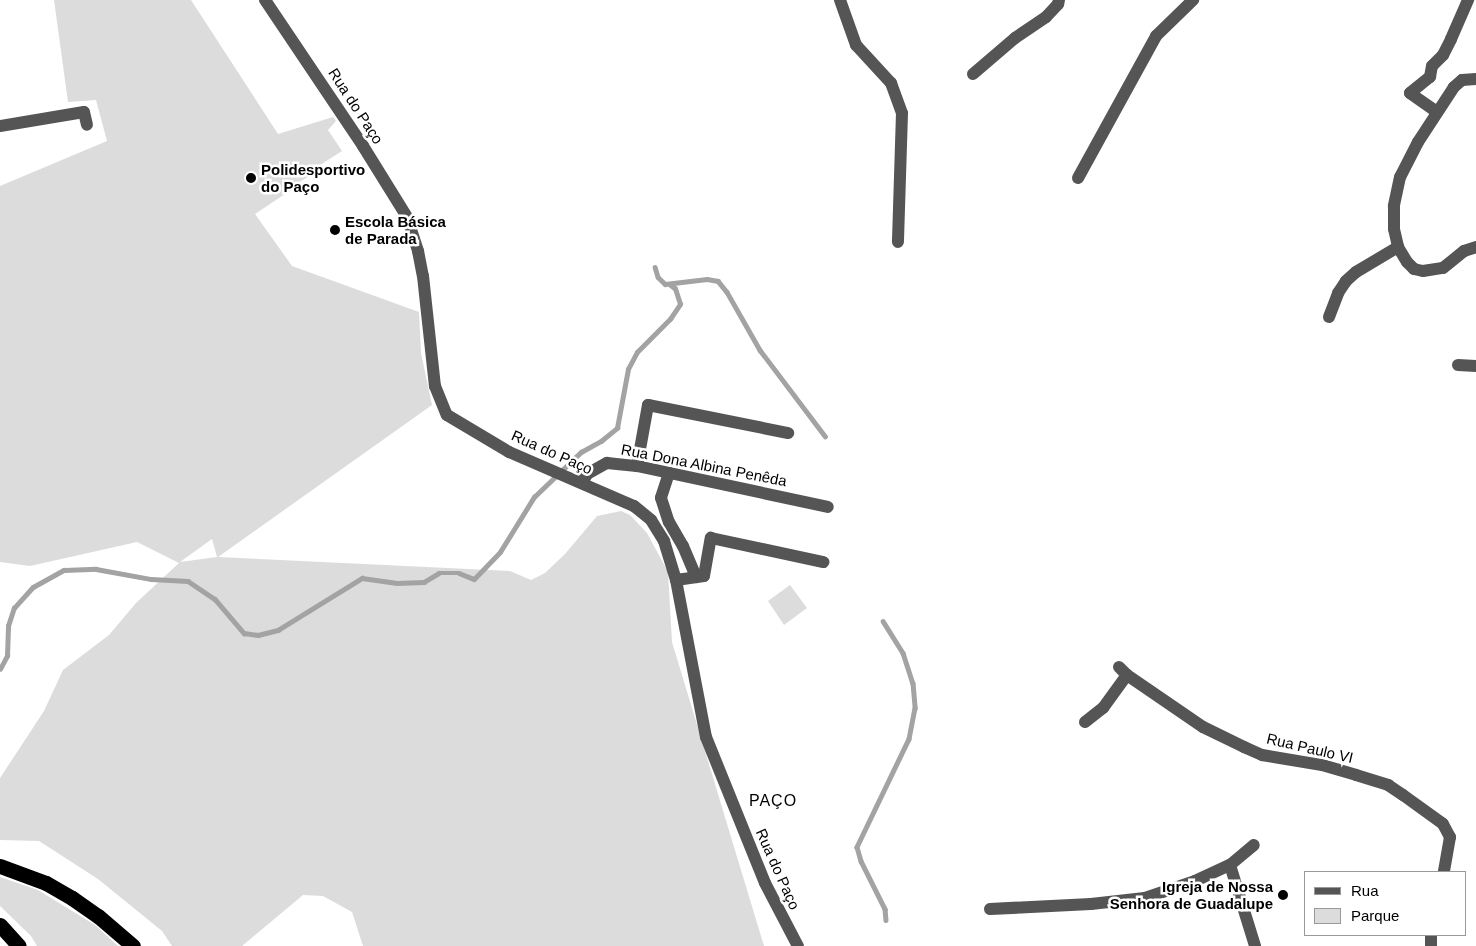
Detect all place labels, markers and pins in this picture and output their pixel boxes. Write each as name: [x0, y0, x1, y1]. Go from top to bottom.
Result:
place label: Polidesportivo do Paço: [261, 160, 365, 195]
marker: Polidesportivo do Paço: [245, 172, 257, 184]
place label: Escola Básica de Parada: [345, 212, 446, 247]
marker: Escola Básica de Parada: [329, 224, 341, 236]
place label: Igreja de Nossa Senhora de Guadalupe: [1110, 877, 1273, 912]
marker: Igreja de Nossa Senhora de Guadalupe: [1277, 889, 1289, 901]

